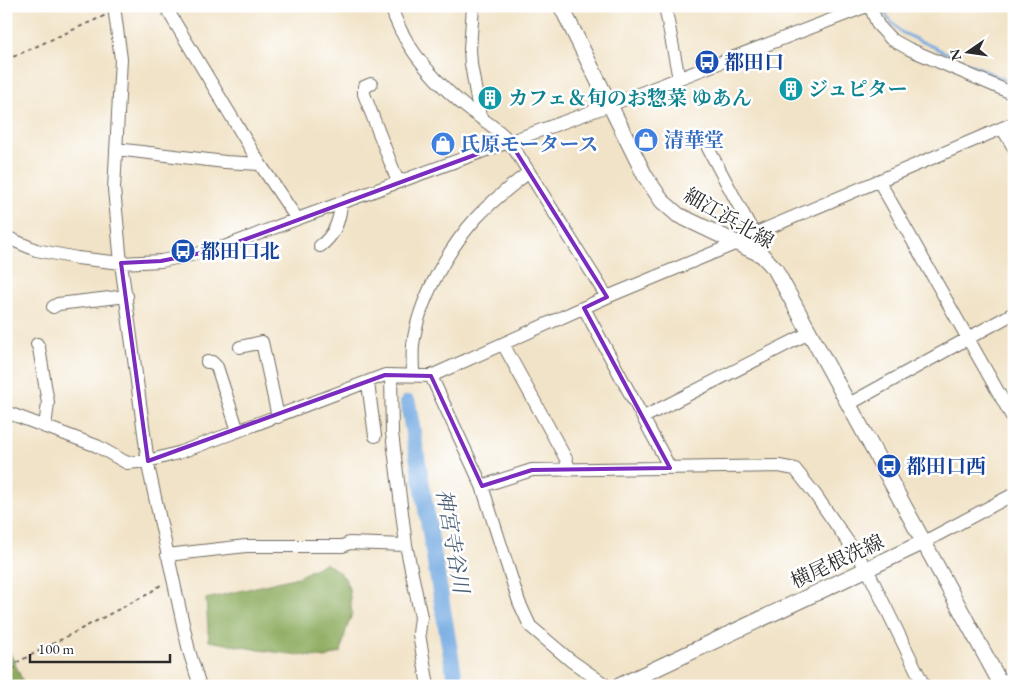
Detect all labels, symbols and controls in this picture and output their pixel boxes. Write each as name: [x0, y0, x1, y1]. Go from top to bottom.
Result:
north arrow: [942, 28, 992, 78]
text: N: [945, 47, 965, 62]
bus stop icon: 都田口: [694, 49, 720, 75]
place label: 都田口: [724, 49, 784, 75]
building icon: ジュピター: [778, 76, 804, 102]
place label: ジュピター: [808, 76, 908, 102]
building icon: カフェ＆旬のお惣菜 ゆあん: [477, 85, 503, 111]
place label: カフェ＆旬のお惣菜 ゆあん: [508, 85, 752, 111]
shop icon: 清華堂: [633, 127, 659, 153]
place label: 清華堂: [664, 127, 724, 153]
shop icon: 氏原モータース: [430, 131, 456, 157]
place label: 氏原モータース: [460, 131, 598, 157]
street label: 細江浜北線: [679, 182, 779, 254]
bus stop icon: 都田口北: [170, 238, 196, 264]
place label: 都田口北: [200, 238, 280, 264]
bus stop icon: 都田口西: [876, 453, 902, 479]
place label: 都田口西: [906, 453, 986, 479]
water label: 神宮寺谷川: [431, 487, 476, 597]
street label: 横尾根洗線: [786, 528, 888, 594]
scale bar: [30, 632, 170, 664]
text: 100 m: [38, 639, 75, 658]

